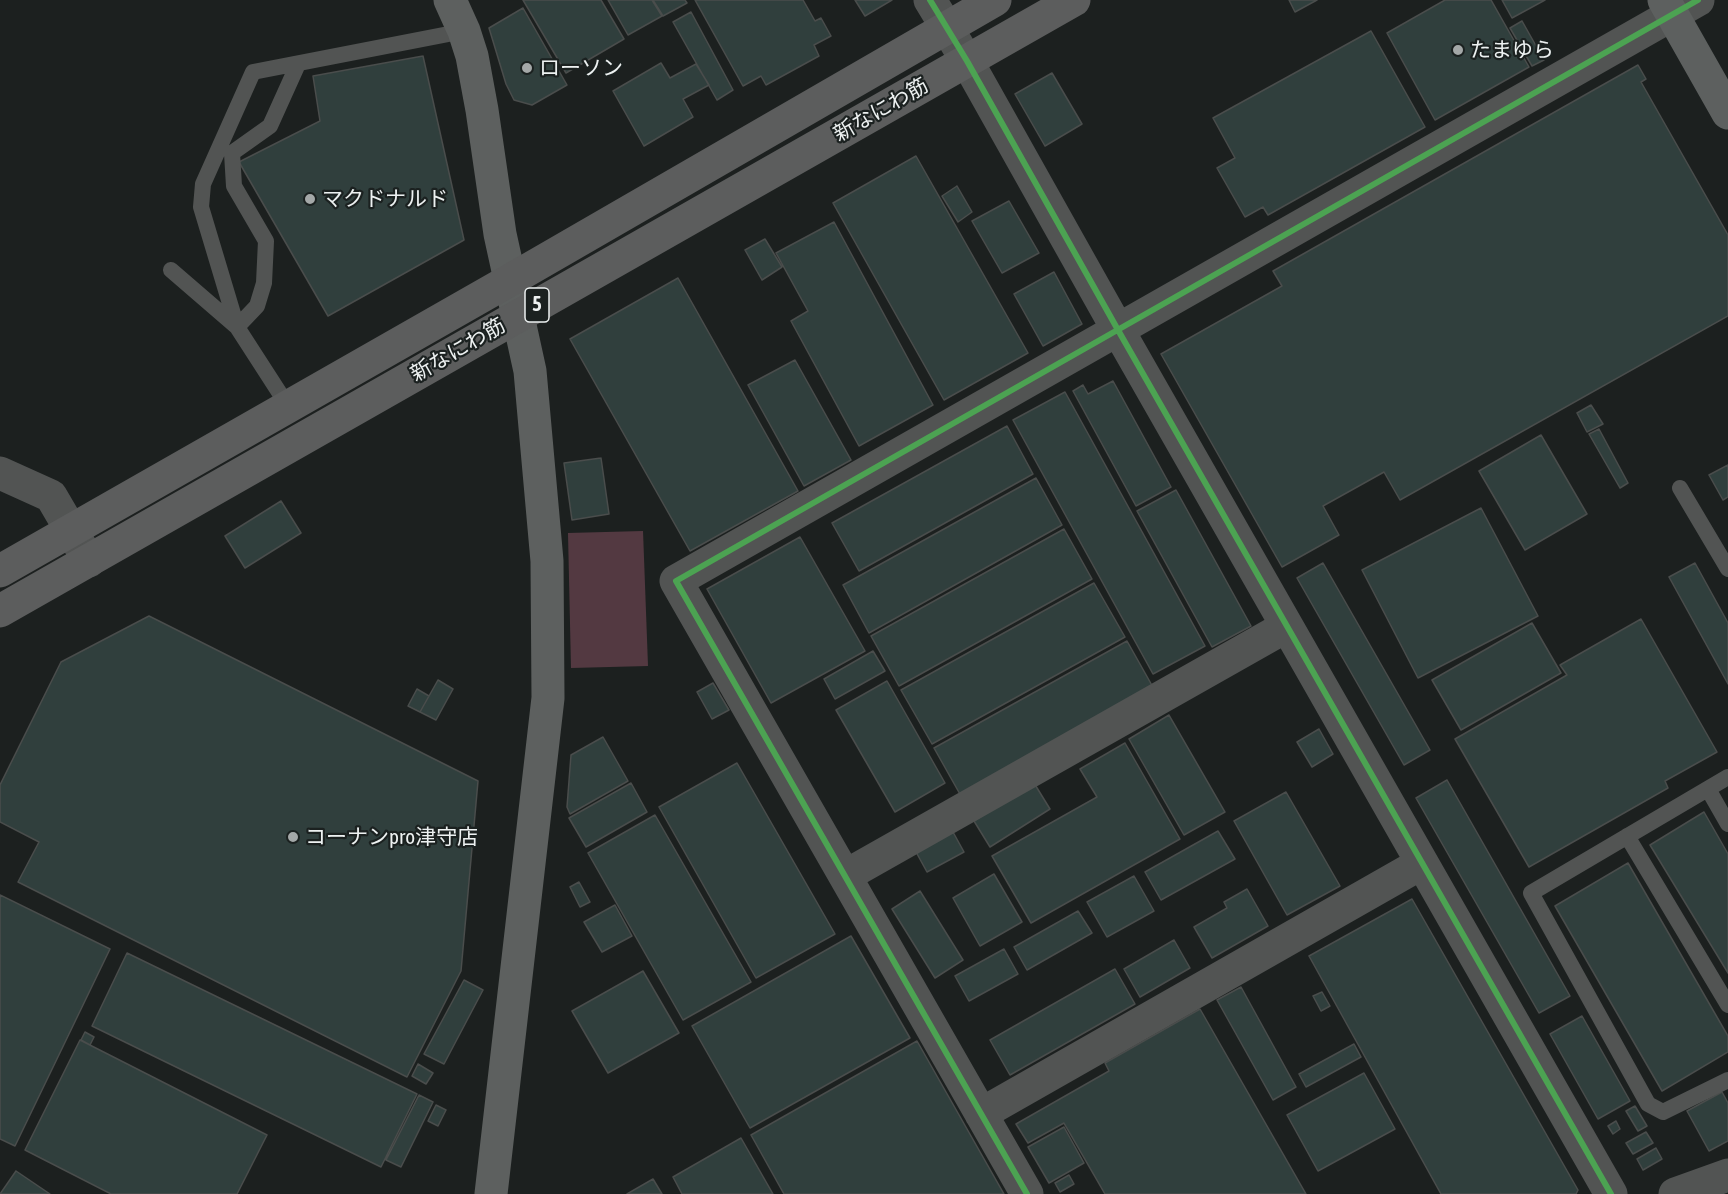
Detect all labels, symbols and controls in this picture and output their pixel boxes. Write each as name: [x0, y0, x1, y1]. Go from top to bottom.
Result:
place label: たまゆら: [1470, 37, 1554, 63]
marker: たまゆら: [1451, 43, 1465, 57]
place label: ローソン: [539, 55, 623, 81]
marker: ローソン: [520, 61, 534, 75]
street label: 新なにわ筋: [829, 73, 933, 147]
place label: マクドナルド: [322, 186, 448, 212]
marker: マクドナルド: [303, 192, 317, 206]
road number: 5: [525, 288, 549, 322]
street label: 新なにわ筋: [406, 313, 510, 387]
place label: コーナンpro津守店: [305, 824, 478, 850]
marker: コーナンpro津守店: [286, 830, 300, 844]

